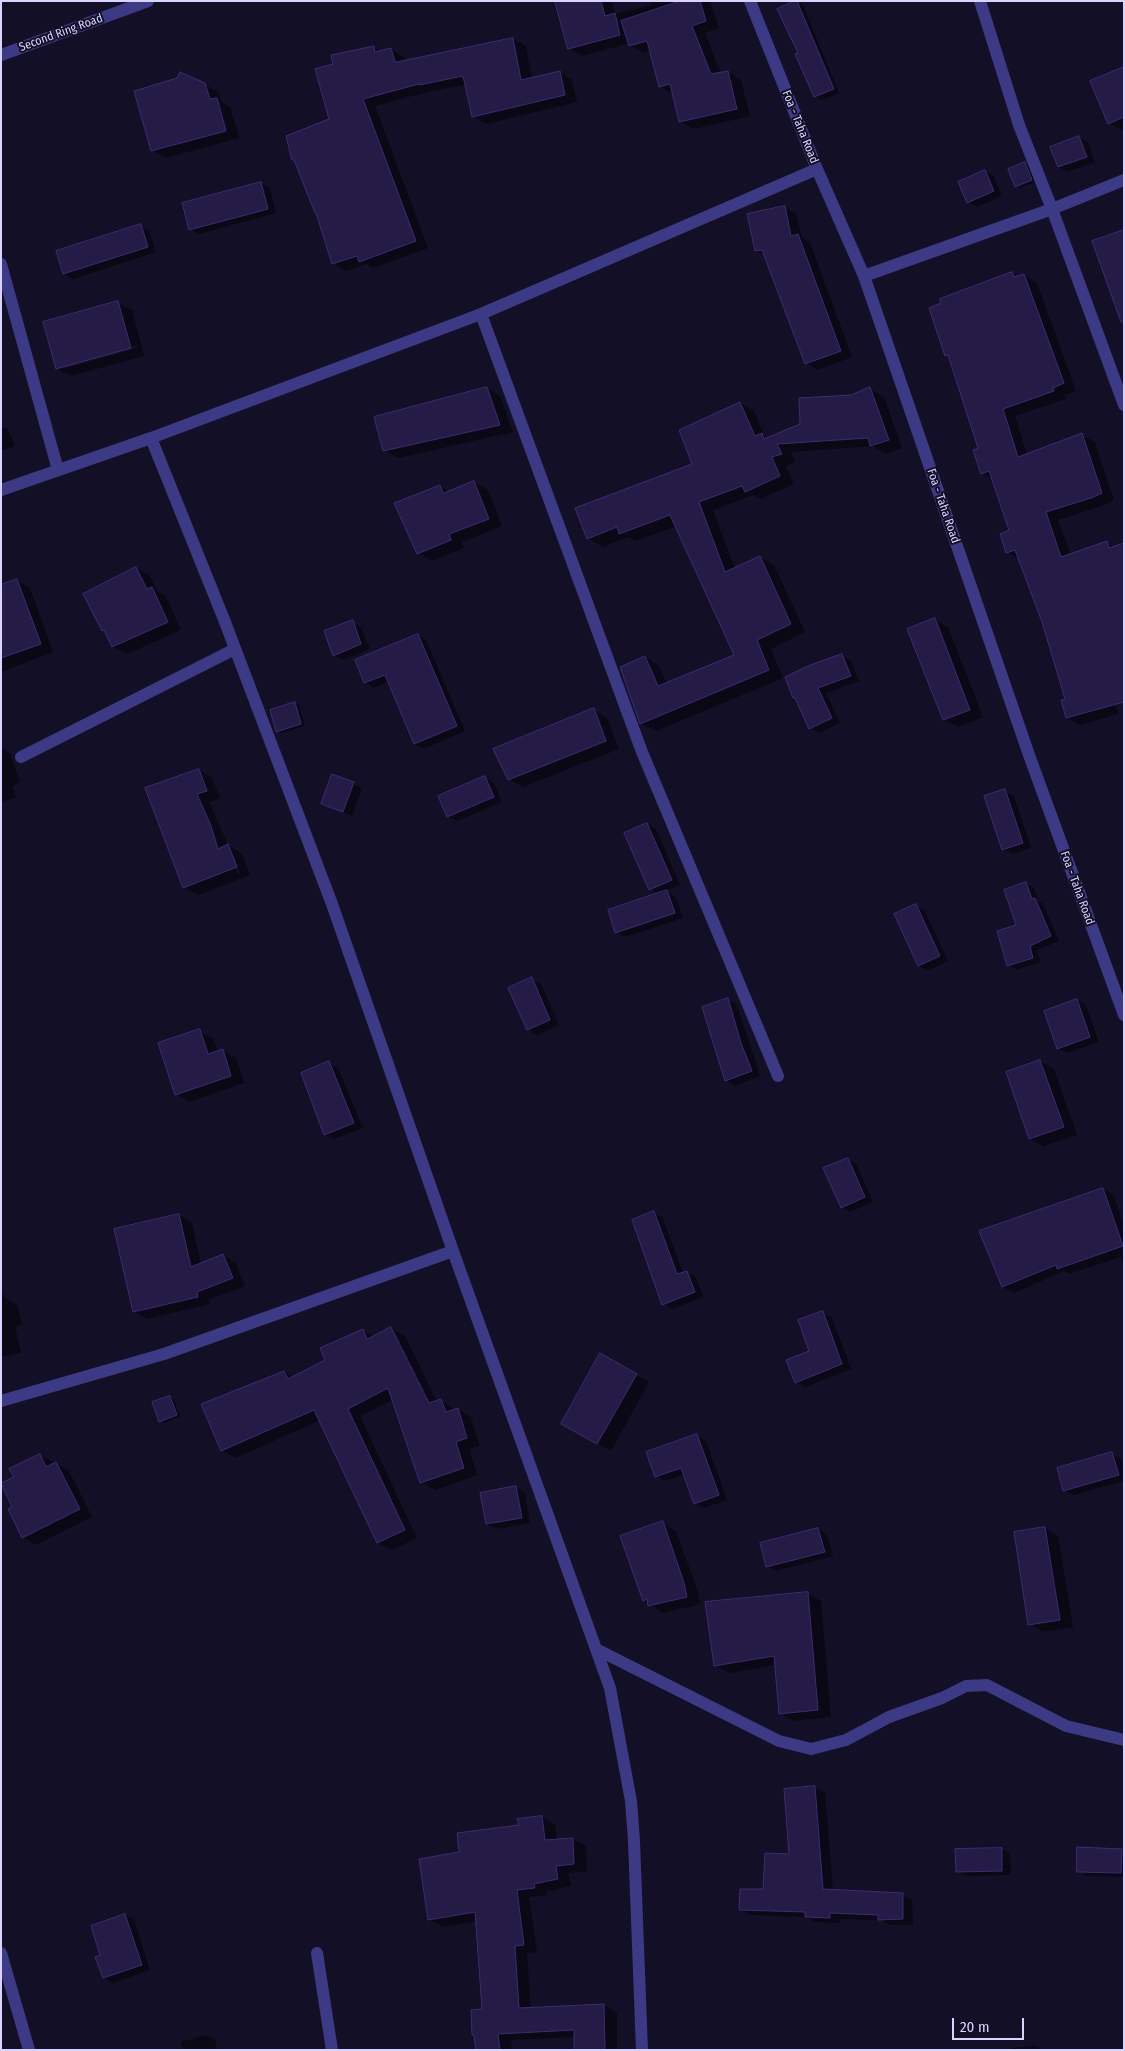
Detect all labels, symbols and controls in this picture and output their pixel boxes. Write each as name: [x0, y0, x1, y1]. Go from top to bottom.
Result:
street label: Second Ring Road: [17, 11, 105, 55]
street label: Foa - Taha Road: [779, 88, 821, 166]
street label: Foa - Taha Road: [924, 467, 962, 545]
street label: Foa - Taha Road: [1057, 849, 1097, 927]
scale bar: [955, 2008, 1028, 2040]
text: 20 m: [960, 2018, 990, 2036]

